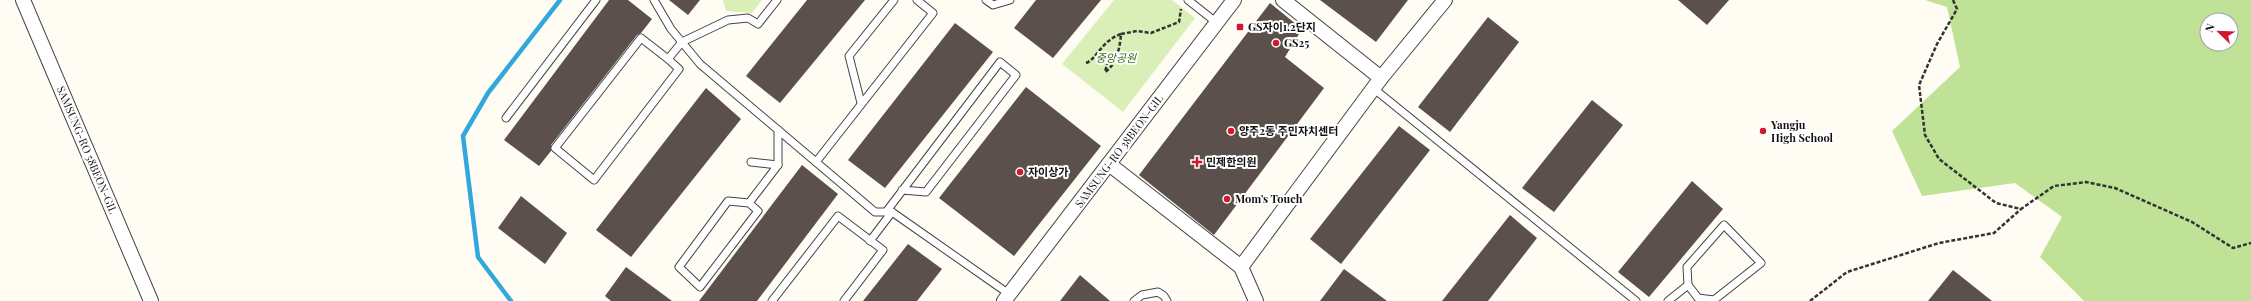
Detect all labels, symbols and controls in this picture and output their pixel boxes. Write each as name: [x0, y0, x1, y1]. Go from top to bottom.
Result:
north arrow: [2199, 12, 2239, 52]
place label: GS자이1.2단지: [1248, 19, 1316, 34]
text: N: [2201, 21, 2218, 34]
marker: GS자이1.2단지: [1235, 22, 1245, 32]
place label: GS25: [1284, 35, 1309, 50]
marker: GS25: [1271, 38, 1281, 48]
park label: 중앙공원: [1096, 50, 1137, 65]
street label: SAMSUNG-RO 58BEON-GIL: [54, 84, 121, 216]
street label: SAMSUNG-RO 38BEON-GIL: [1071, 91, 1166, 210]
place label: Yangju High School: [1770, 117, 1833, 145]
place label: 양주2동 주민자치센터: [1239, 123, 1338, 138]
marker: 양주2동 주민자치센터: [1226, 126, 1236, 136]
marker: Yangju High School: [1758, 126, 1768, 136]
place label: 민제한의원: [1206, 154, 1257, 169]
marker: 민제한의원: [1191, 156, 1203, 168]
place label: 자이상가: [1028, 164, 1068, 179]
marker: 자이상가: [1015, 167, 1025, 177]
place label: Mom's Touch: [1235, 191, 1303, 206]
marker: Mom's Touch: [1222, 194, 1232, 204]

